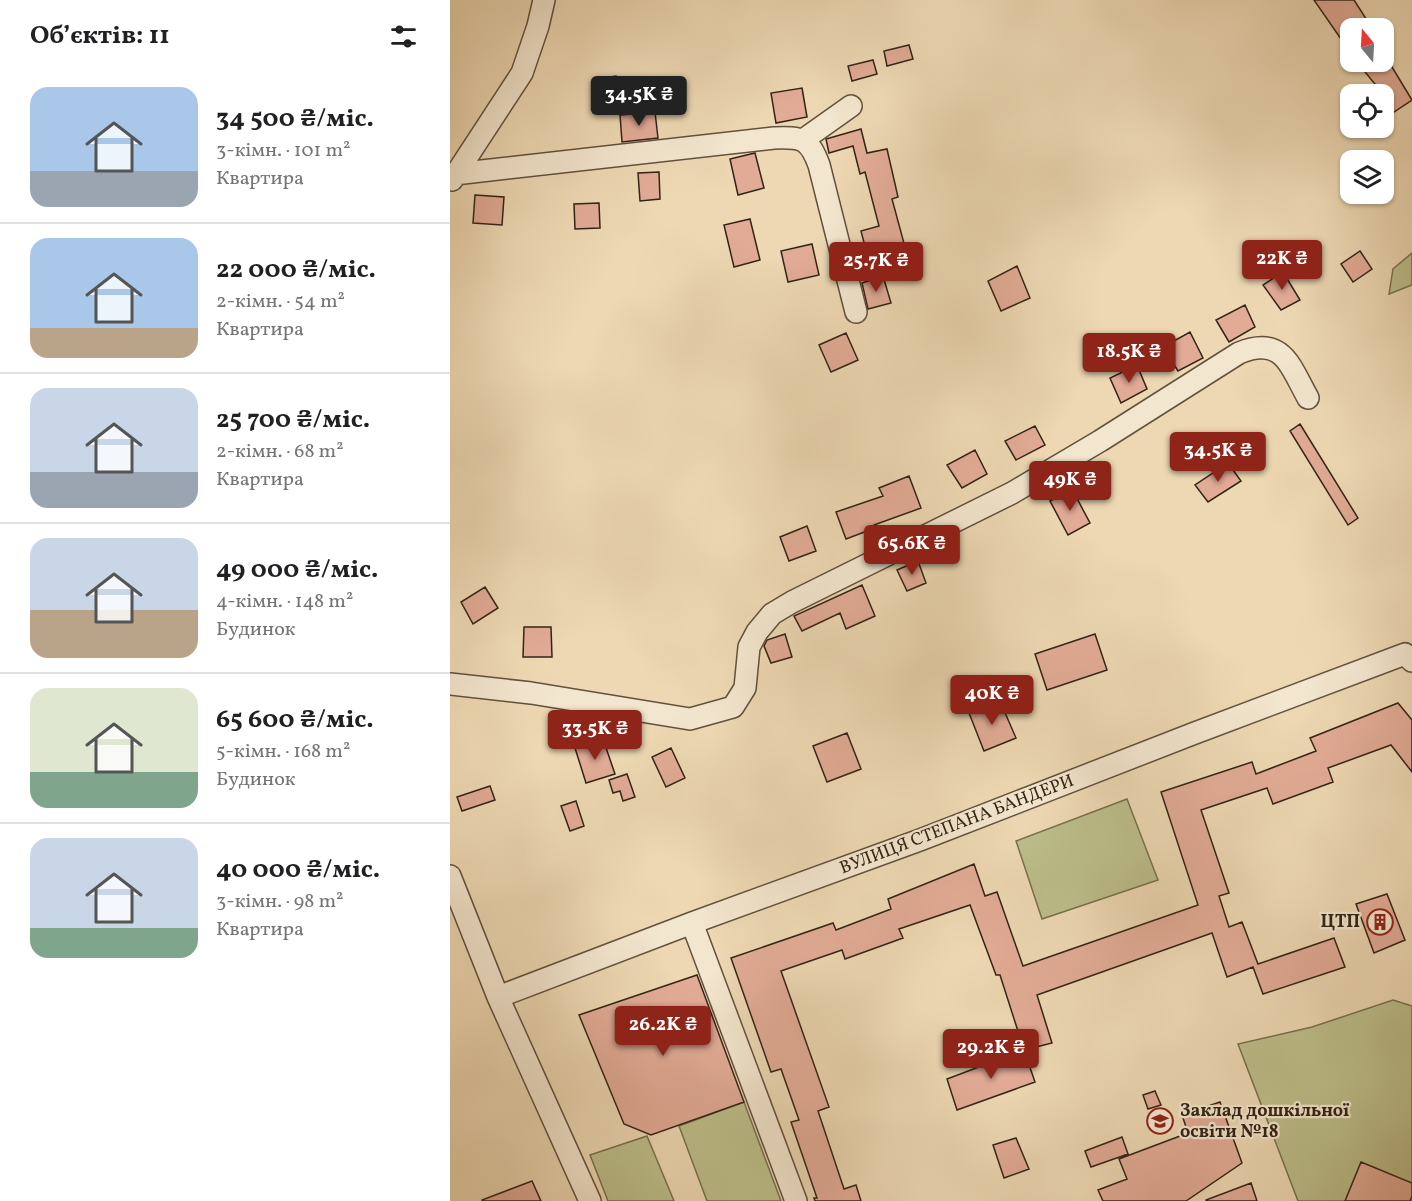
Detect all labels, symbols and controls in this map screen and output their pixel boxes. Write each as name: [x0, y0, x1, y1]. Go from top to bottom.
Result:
text: Об’єктів: 11: [30, 18, 170, 54]
north arrow: [1340, 18, 1394, 72]
map controls: [1340, 18, 1394, 204]
icon: filters: [387, 20, 420, 53]
pin: 34.5K ₴: [584, 76, 694, 127]
text: 34.5K ₴: [605, 81, 673, 109]
button: locate: [1340, 84, 1394, 138]
text: 34 500 ₴/міс.: [216, 101, 374, 137]
icon: home: [78, 111, 150, 183]
text: 3-кімн. · 101 m²: [216, 137, 350, 165]
button: layers: [1340, 150, 1394, 204]
text: Квартира: [216, 165, 304, 193]
pin: 22K ₴: [1240, 240, 1324, 291]
pin: 25.7K ₴: [821, 242, 931, 293]
text: 22K ₴: [1256, 245, 1308, 273]
text: 25.7K ₴: [843, 247, 909, 275]
text: 22 000 ₴/міс.: [216, 252, 376, 288]
icon: home: [78, 262, 150, 334]
text: 2-кімн. · 54 m²: [216, 288, 345, 316]
text: Квартира: [216, 316, 304, 344]
pin: 18.5K ₴: [1074, 333, 1184, 384]
text: 18.5K ₴: [1097, 338, 1161, 366]
text: 25 700 ₴/міс.: [216, 402, 370, 438]
icon: home: [78, 412, 150, 484]
pin: 34.5K ₴: [1163, 432, 1273, 483]
text: 34.5K ₴: [1184, 437, 1252, 465]
text: 2-кімн. · 68 m²: [216, 438, 344, 466]
pin: 49K ₴: [1028, 461, 1112, 512]
text: Квартира: [216, 466, 304, 494]
text: 49K ₴: [1043, 466, 1097, 494]
pin: 65.6K ₴: [857, 525, 967, 576]
text: 65.6K ₴: [878, 530, 946, 558]
text: 49 000 ₴/міс.: [216, 552, 378, 588]
icon: home: [78, 562, 150, 634]
text: 4-кімн. · 148 m²: [216, 588, 353, 616]
text: Будинок: [216, 616, 296, 644]
pin: 40K ₴: [950, 675, 1034, 726]
text: 40K ₴: [964, 680, 1020, 708]
text: 65 600 ₴/міс.: [216, 702, 374, 738]
pin: 33.5K ₴: [540, 710, 650, 761]
icon: home: [78, 712, 150, 784]
text: 33.5K ₴: [562, 715, 628, 743]
text: 5-кімн. · 168 m²: [216, 738, 350, 766]
text: Будинок: [216, 766, 296, 794]
street label: ВУЛИЦЯ СТЕПАНА БАНДЕРИ: [836, 769, 1078, 881]
text: 40 000 ₴/міс.: [216, 852, 380, 888]
icon: home: [78, 862, 150, 934]
text: 3-кімн. · 98 m²: [216, 888, 343, 916]
building icon: ЦТП: [1365, 907, 1395, 937]
place label: ЦТП: [1320, 910, 1360, 935]
text: Квартира: [216, 916, 304, 944]
pin: 26.2K ₴: [608, 1006, 718, 1057]
text: 26.2K ₴: [629, 1011, 697, 1039]
pin: 29.2K ₴: [936, 1029, 1046, 1080]
text: 29.2K ₴: [957, 1034, 1025, 1062]
place label: Заклад дошкільної освіти №18: [1180, 1099, 1350, 1145]
school or university icon: Заклад дошкільної освіти №18: [1145, 1106, 1175, 1136]

